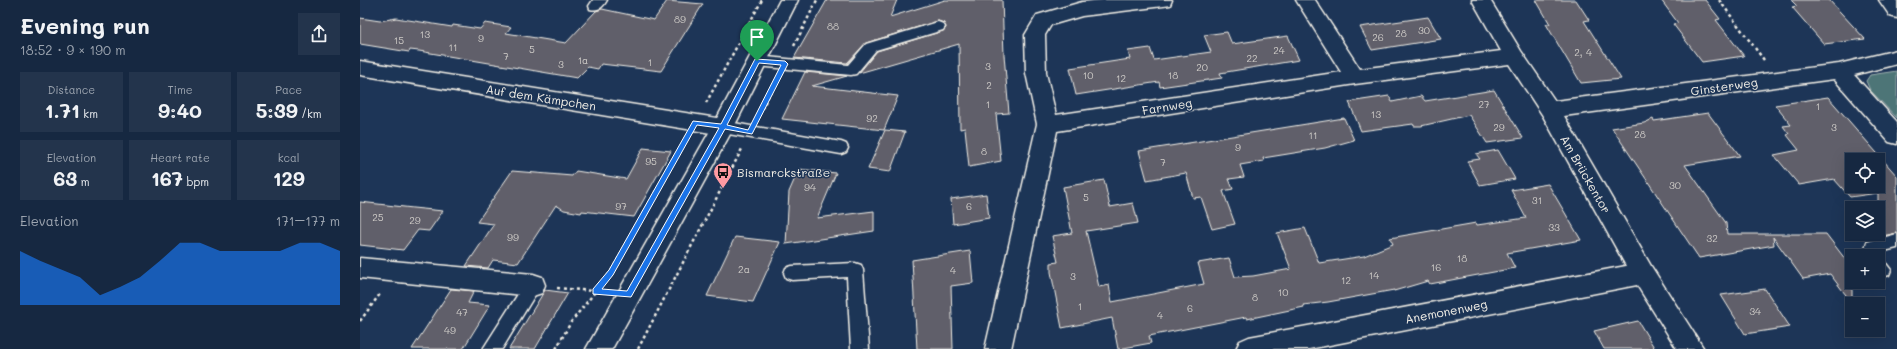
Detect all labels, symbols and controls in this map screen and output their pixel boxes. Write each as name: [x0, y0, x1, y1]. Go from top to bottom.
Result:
text: Evening run: [20, 11, 150, 40]
house number: 89: [674, 12, 686, 26]
button: share: [298, 13, 340, 55]
house number: 88: [827, 19, 839, 33]
pin: [740, 20, 774, 61]
house number: 30: [1418, 23, 1430, 37]
icon: arrive: [746, 26, 768, 48]
house number: 28: [1395, 26, 1407, 40]
house number: 13: [420, 27, 430, 41]
house number: 26: [1372, 30, 1384, 44]
house number: 9: [478, 31, 484, 45]
house number: 15: [394, 33, 404, 47]
house number: 11: [449, 40, 457, 54]
text: 18:52 · 9 × 190 m: [20, 41, 126, 58]
house number: 5: [529, 42, 535, 56]
house number: 24: [1273, 43, 1285, 57]
house number: 2, 4: [1574, 45, 1592, 59]
house number: 7: [503, 49, 509, 63]
house number: 22: [1246, 51, 1258, 65]
house number: 1a: [578, 53, 588, 67]
house number: 1: [648, 55, 652, 69]
house number: 3: [558, 57, 564, 71]
house number: 3: [985, 59, 991, 73]
house number: 20: [1196, 60, 1208, 74]
house number: 10: [1083, 68, 1093, 82]
house number: 18: [1168, 68, 1178, 82]
house number: 12: [1116, 71, 1126, 85]
street label: Ginsterweg: [1689, 73, 1759, 99]
house number: 2: [986, 78, 992, 92]
street label: Auf dem Kämpchen: [485, 80, 597, 114]
text: Distance: [48, 82, 95, 97]
text: Time: [167, 82, 193, 97]
text: Pace: [275, 82, 302, 97]
street label: Farnweg: [1141, 94, 1193, 118]
text: 1.71: [45, 97, 80, 123]
text: 9:40: [158, 97, 202, 123]
text: 5:39: [256, 97, 298, 123]
house number: 1: [986, 97, 990, 111]
house number: 27: [1478, 97, 1490, 111]
house number: 1: [1816, 99, 1820, 113]
text: km: [80, 106, 98, 121]
text: /km: [298, 106, 322, 121]
house number: 13: [1371, 107, 1381, 121]
house number: 92: [866, 111, 878, 125]
house number: 29: [1493, 120, 1505, 134]
house number: 3: [1831, 120, 1837, 134]
house number: 28: [1634, 127, 1646, 141]
house number: 11: [1309, 128, 1317, 142]
street label: Am Brückentor: [1557, 132, 1615, 216]
house number: 9: [1235, 140, 1241, 154]
house number: 8: [981, 144, 987, 158]
text: Elevation: [47, 150, 96, 165]
text: Heart rate: [150, 150, 210, 165]
text: kcal: [278, 150, 300, 165]
map controls: [1845, 153, 1885, 337]
button: locate: [1845, 153, 1885, 193]
house number: 95: [645, 154, 657, 168]
house number: 7: [1160, 155, 1166, 169]
bus stop icon: Bismarckstraße: [712, 161, 734, 189]
place label: Bismarckstraße: [737, 164, 830, 180]
text: 63: [53, 165, 77, 191]
text: 167: [151, 165, 183, 191]
text: 129: [273, 165, 305, 191]
text: m: [77, 174, 90, 189]
text: bpm: [183, 174, 209, 189]
house number: 30: [1669, 178, 1681, 192]
house number: 94: [804, 180, 816, 194]
house number: 5: [1083, 190, 1089, 204]
house number: 31: [1532, 193, 1542, 207]
house number: 97: [615, 199, 627, 213]
house number: 6: [966, 199, 972, 213]
button: layers: [1845, 201, 1885, 241]
house number: 25: [372, 210, 384, 224]
text: Elevation: [20, 212, 78, 229]
text: 171–177 m: [276, 212, 340, 229]
house number: 29: [409, 213, 421, 227]
house number: 33: [1548, 220, 1560, 234]
house number: 99: [507, 230, 519, 244]
house number: 32: [1706, 231, 1718, 245]
button: +: [1845, 249, 1885, 289]
house number: 18: [1457, 251, 1467, 265]
house number: 16: [1431, 260, 1441, 274]
house number: 2a: [738, 262, 750, 276]
house number: 4: [950, 263, 956, 277]
house number: 14: [1369, 268, 1379, 282]
house number: 3: [1070, 269, 1076, 283]
house number: 12: [1341, 273, 1351, 287]
house number: 10: [1278, 285, 1288, 299]
house number: 8: [1252, 290, 1258, 304]
street label: Anemonenweg: [1403, 295, 1489, 327]
button: −: [1845, 297, 1885, 337]
house number: 1: [1078, 299, 1082, 313]
house number: 6: [1187, 301, 1193, 315]
house number: 34: [1749, 304, 1761, 318]
house number: 47: [456, 305, 468, 319]
house number: 4: [1157, 308, 1163, 322]
house number: 49: [444, 323, 456, 337]

